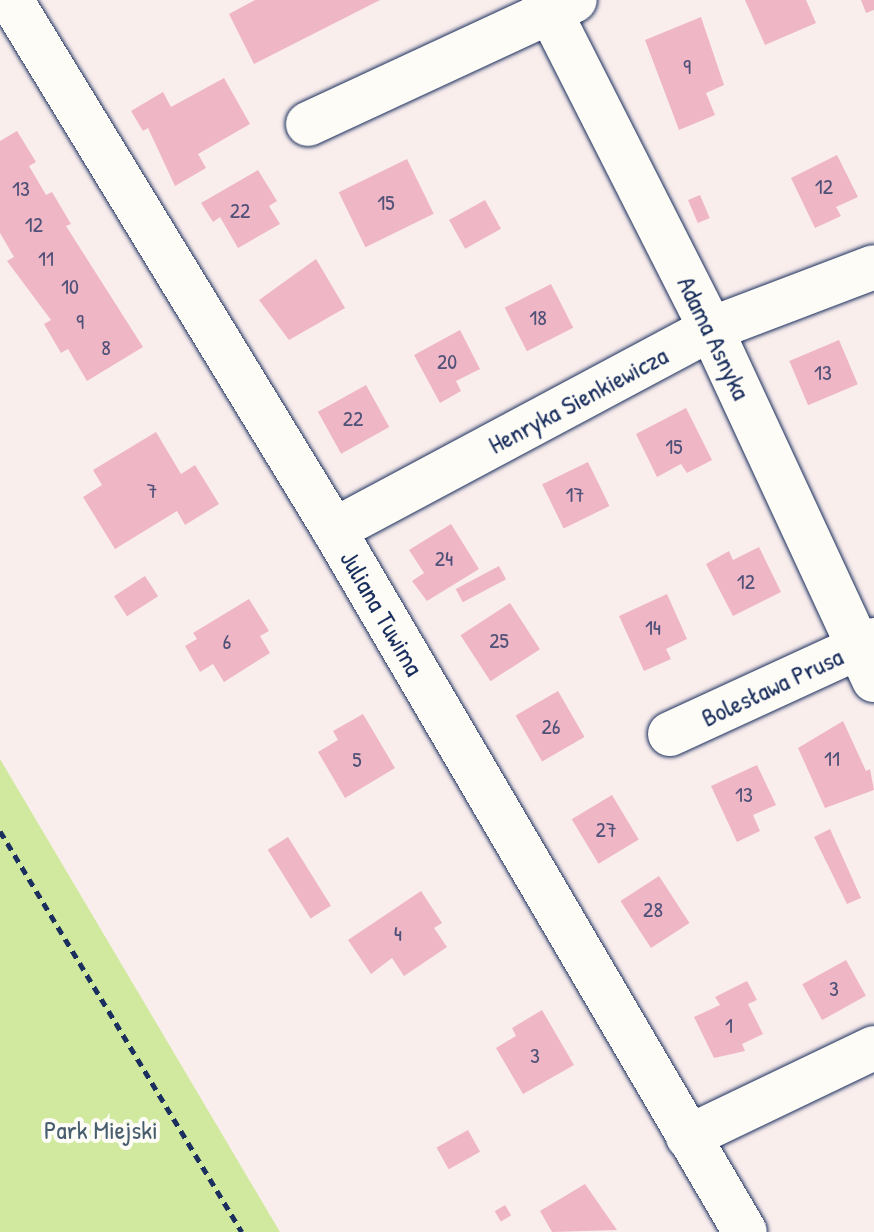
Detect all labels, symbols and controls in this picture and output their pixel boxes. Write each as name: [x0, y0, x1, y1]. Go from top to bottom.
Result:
house number: 9: [683, 54, 691, 80]
house number: 12: [815, 174, 833, 200]
house number: 13: [12, 176, 30, 202]
house number: 15: [377, 190, 395, 216]
house number: 22: [230, 198, 250, 224]
house number: 12: [25, 212, 43, 238]
house number: 11: [38, 246, 54, 272]
street label: Adama Asnyka: [671, 271, 757, 405]
house number: 10: [61, 274, 79, 300]
house number: 18: [529, 305, 547, 331]
house number: 9: [76, 309, 84, 335]
house number: 8: [101, 335, 111, 361]
street label: Henryka Sienkiewicza: [483, 340, 673, 460]
house number: 20: [437, 349, 457, 375]
house number: 13: [814, 360, 832, 386]
house number: 22: [343, 406, 363, 432]
house number: 15: [665, 434, 683, 460]
house number: 7: [147, 478, 157, 504]
house number: 17: [566, 482, 584, 508]
street label: Juliana Tuwima: [334, 545, 430, 681]
house number: 24: [435, 546, 453, 572]
house number: 12: [737, 569, 755, 595]
house number: 14: [645, 615, 661, 641]
house number: 25: [489, 628, 509, 654]
house number: 6: [223, 629, 231, 655]
street label: Bolesława Prusa: [696, 641, 848, 733]
house number: 26: [541, 714, 561, 740]
house number: 11: [824, 746, 840, 772]
house number: 5: [352, 747, 362, 773]
house number: 13: [735, 782, 753, 808]
house number: 27: [595, 817, 617, 843]
house number: 28: [643, 897, 663, 923]
house number: 4: [394, 921, 402, 947]
house number: 3: [829, 976, 839, 1002]
house number: 1: [725, 1013, 733, 1039]
house number: 3: [530, 1043, 540, 1069]
park label: Park Miejski: [44, 1114, 158, 1146]

